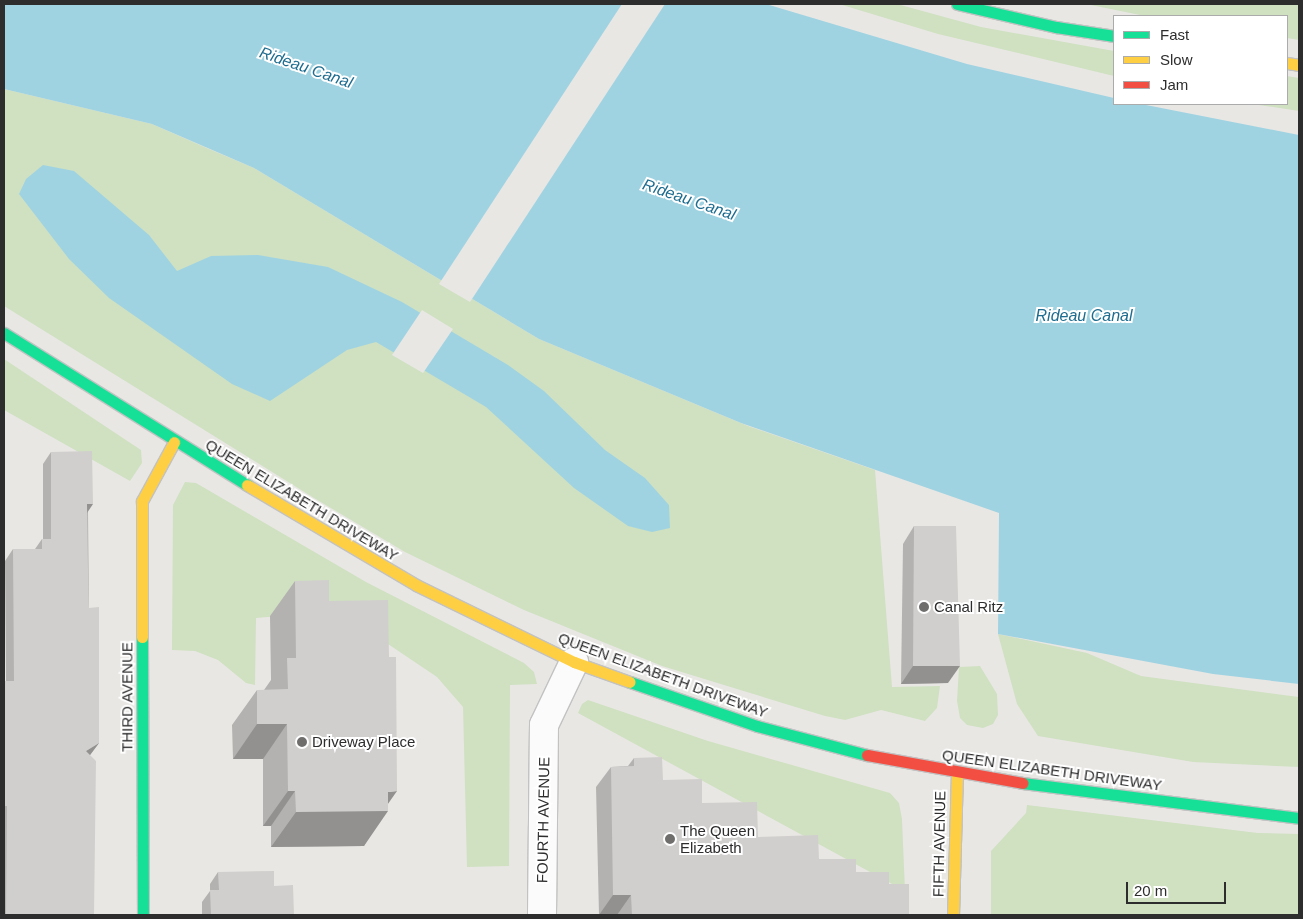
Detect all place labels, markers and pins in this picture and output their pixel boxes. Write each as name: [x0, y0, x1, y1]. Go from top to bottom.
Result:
place label: Canal Ritz: [934, 598, 1003, 616]
marker: Canal Ritz: [918, 601, 930, 613]
place label: Driveway Place: [312, 733, 415, 751]
marker: Driveway Place: [296, 736, 308, 748]
place label: The Queen Elizabeth: [680, 821, 755, 856]
marker: The Queen Elizabeth: [664, 833, 676, 845]

